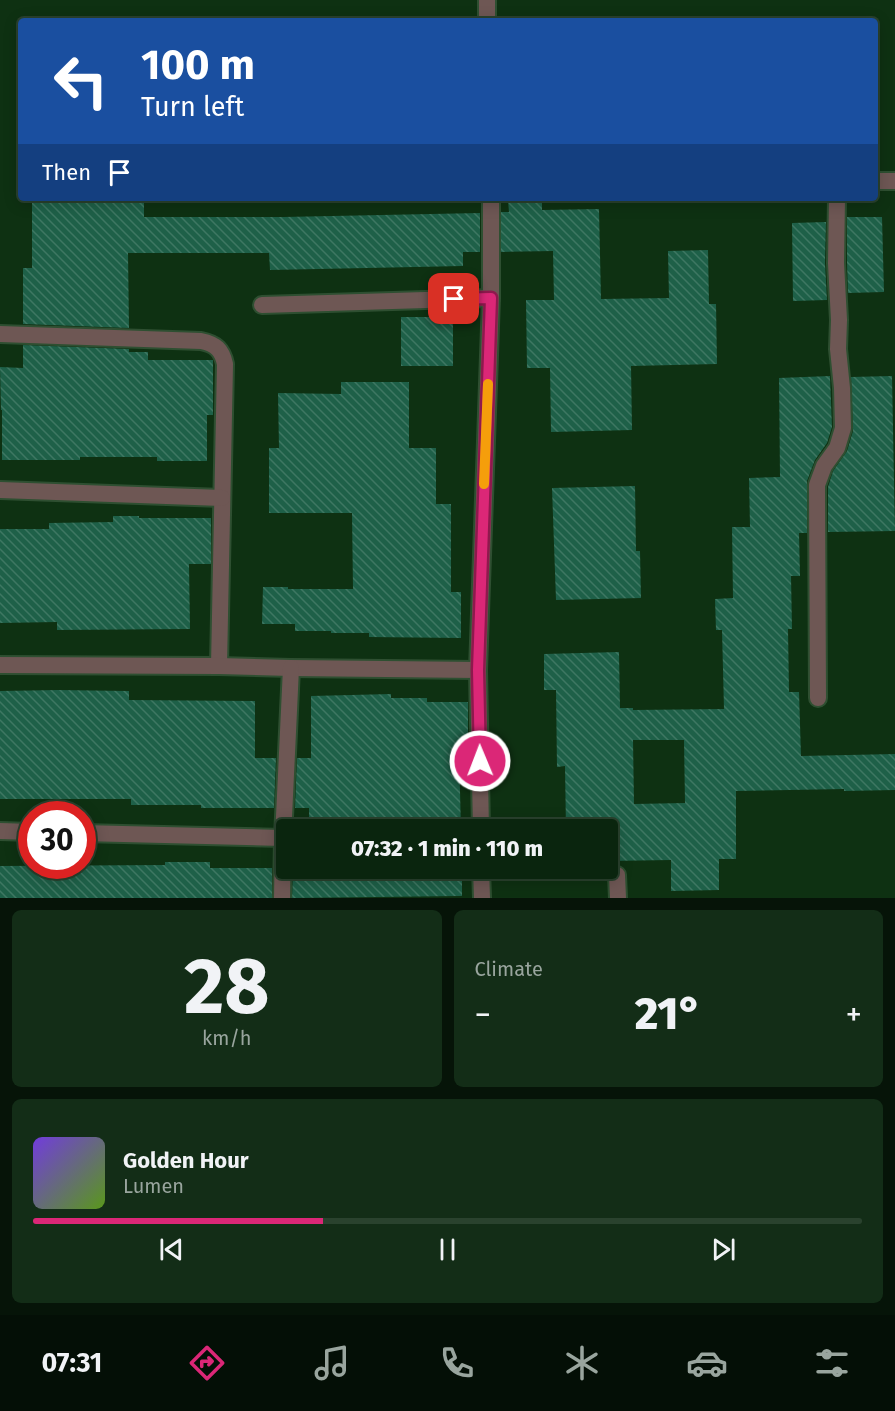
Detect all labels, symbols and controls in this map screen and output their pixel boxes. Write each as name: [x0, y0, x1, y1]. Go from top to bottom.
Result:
text: 100 m: [141, 40, 255, 90]
icon: left: [42, 42, 120, 120]
text: Turn left: [141, 91, 244, 123]
icon: arrive: [103, 156, 136, 189]
text: Then: [42, 159, 91, 186]
pin: [428, 273, 479, 324]
icon: arrive: [437, 282, 470, 315]
position arrow: [448, 729, 512, 793]
speed limit sign: 30: [18, 801, 96, 879]
text: 07:32 · 1 min · 110 m: [351, 835, 543, 862]
text: 28: [184, 940, 270, 1034]
text: Climate: [475, 957, 543, 981]
text: 21°: [635, 987, 702, 1041]
text: −: [475, 995, 491, 1035]
text: +: [846, 995, 862, 1035]
text: km/h: [202, 1026, 252, 1050]
text: Golden Hour: [123, 1147, 249, 1174]
text: Lumen: [123, 1174, 184, 1198]
icon: previous: [155, 1233, 188, 1266]
icon: pause: [431, 1233, 464, 1266]
icon: next: [707, 1233, 740, 1266]
icon: directions: [186, 1342, 228, 1384]
icon: music: [311, 1342, 353, 1384]
icon: phone: [436, 1342, 478, 1384]
icon: climate: [561, 1342, 603, 1384]
icon: car: [686, 1342, 728, 1384]
icon: filters: [811, 1342, 853, 1384]
text: 07:31: [42, 1347, 102, 1379]

